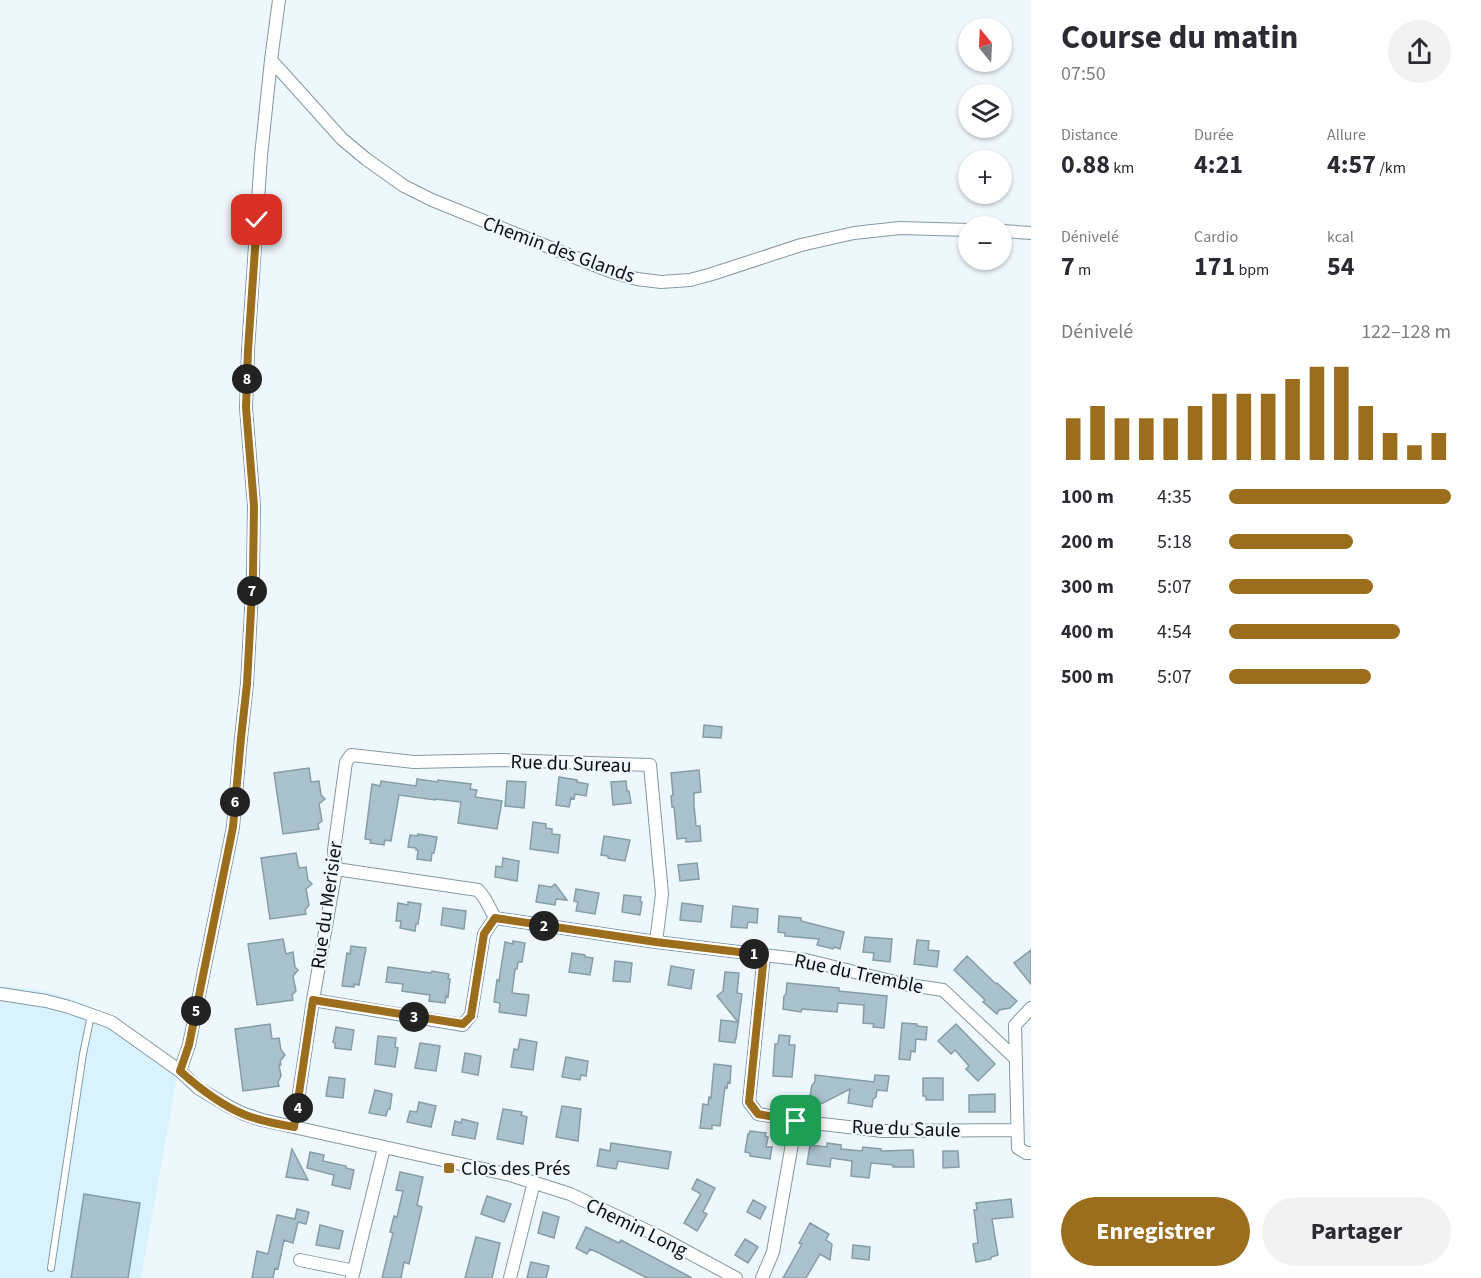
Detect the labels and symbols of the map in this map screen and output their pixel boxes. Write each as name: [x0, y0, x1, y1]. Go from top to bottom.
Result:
north arrow: [958, 18, 1012, 72]
pin: [231, 194, 282, 245]
street label: Chemin des Glands: [479, 209, 639, 290]
pin: 8: [232, 364, 262, 394]
pin: 7: [237, 576, 267, 606]
street label: Rue du Sureau: [510, 748, 632, 780]
pin: 6: [220, 787, 250, 817]
street label: Rue du Merisier: [304, 839, 350, 971]
pin: 2: [529, 911, 559, 941]
pin: 1: [739, 939, 769, 969]
street label: Rue du Tremble: [792, 947, 926, 1001]
pin: 5: [181, 996, 211, 1026]
pin: 3: [399, 1002, 429, 1032]
pin: 4: [283, 1093, 313, 1123]
pin: [770, 1095, 821, 1146]
street label: Rue du Saule: [851, 1113, 961, 1145]
place label: Clos des Prés: [461, 1155, 570, 1183]
marker: Clos des Prés: [442, 1161, 456, 1175]
street label: Chemin Long: [581, 1191, 692, 1265]

